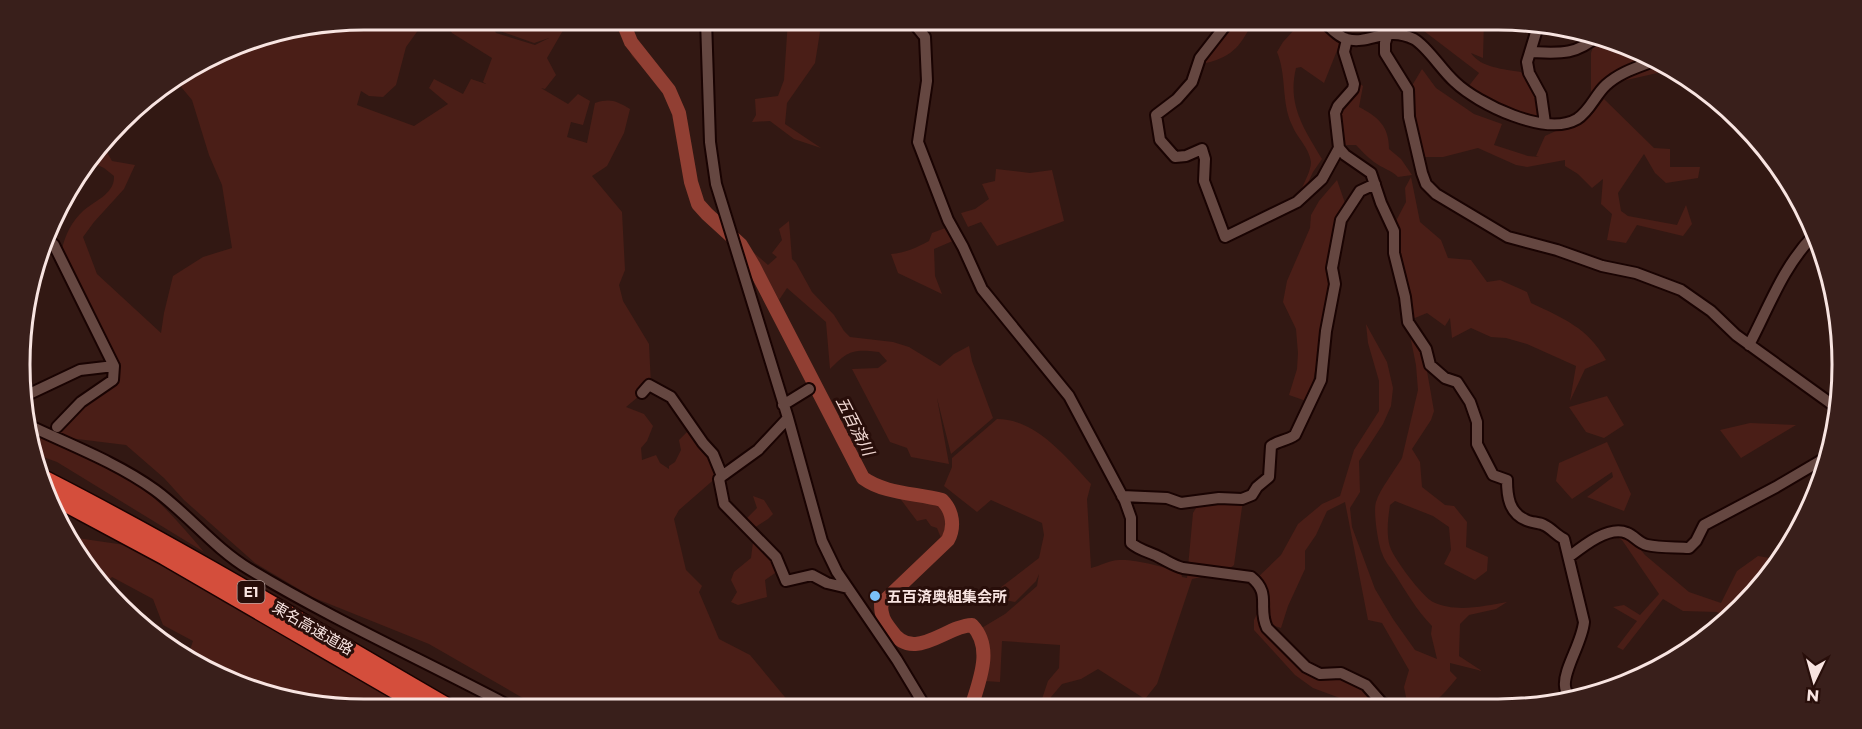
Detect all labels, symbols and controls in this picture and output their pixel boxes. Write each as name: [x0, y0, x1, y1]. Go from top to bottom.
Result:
water label: 五百済川: [832, 393, 879, 461]
road number: E1: [238, 581, 264, 603]
place label: 五百済奥組集会所: [887, 587, 1007, 606]
marker: 五百済奥組集会所: [868, 589, 882, 603]
street label: 東名高速道路: [269, 597, 357, 659]
north arrow: [1784, 651, 1844, 711]
text: N: [1805, 685, 1820, 705]

